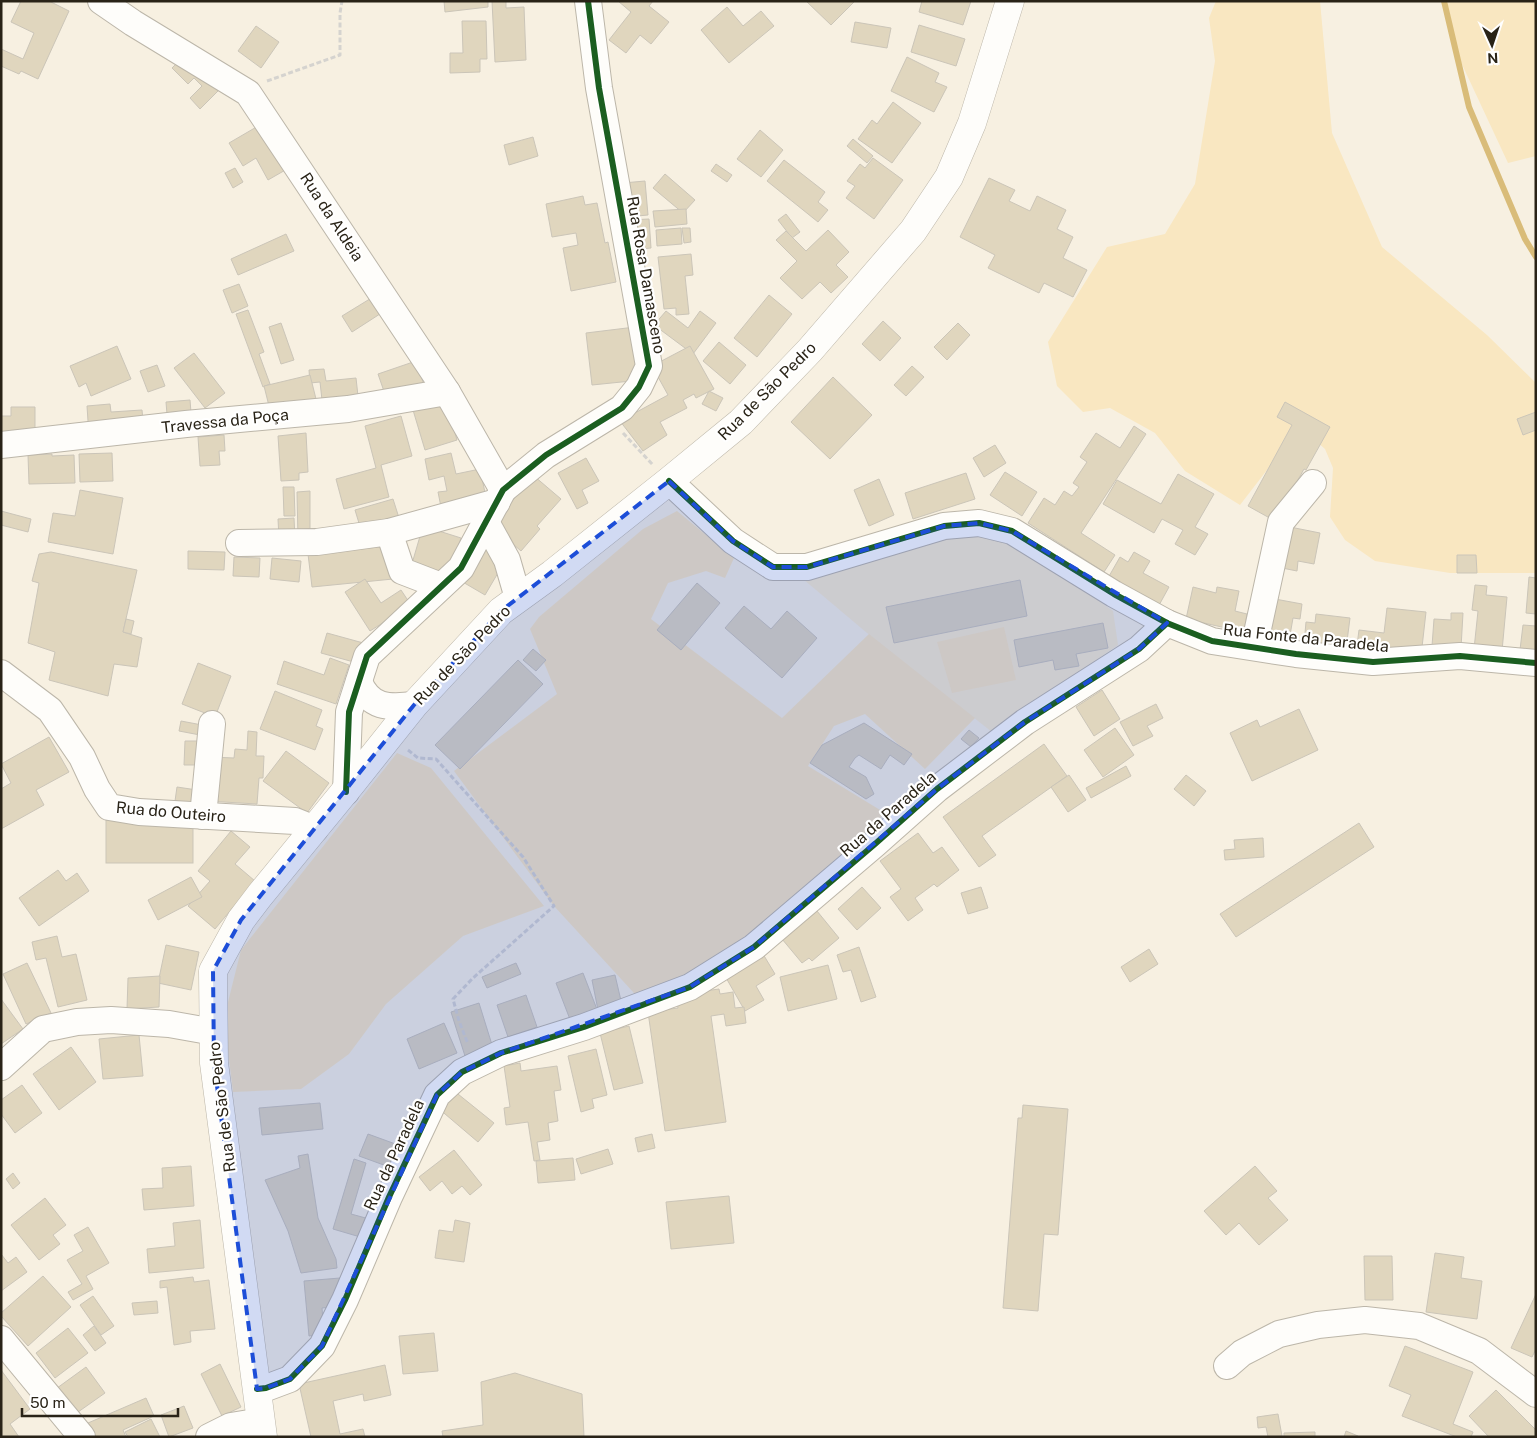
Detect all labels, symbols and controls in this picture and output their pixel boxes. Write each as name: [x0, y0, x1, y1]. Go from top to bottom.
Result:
north arrow: [1467, 20, 1517, 70]
text: N: [1487, 50, 1499, 66]
street label: Rua da Aldeia: [296, 169, 368, 265]
street label: Rua Rosa Damasceno: [623, 195, 669, 355]
street label: Rua de São Pedro: [714, 338, 820, 444]
street label: Travessa da Poça: [160, 405, 290, 437]
street label: Rua de São Pedro: [410, 601, 514, 709]
street label: Rua Fonte da Paradela: [1222, 620, 1390, 656]
street label: Rua da Paradela: [836, 767, 940, 861]
street label: Rua do Outeiro: [115, 798, 227, 826]
street label: Rua de São Pedro: [205, 1041, 239, 1173]
street label: Rua da Paradela: [360, 1096, 428, 1214]
scale bar: [22, 1386, 179, 1418]
text: 50 m: [30, 1394, 65, 1411]

